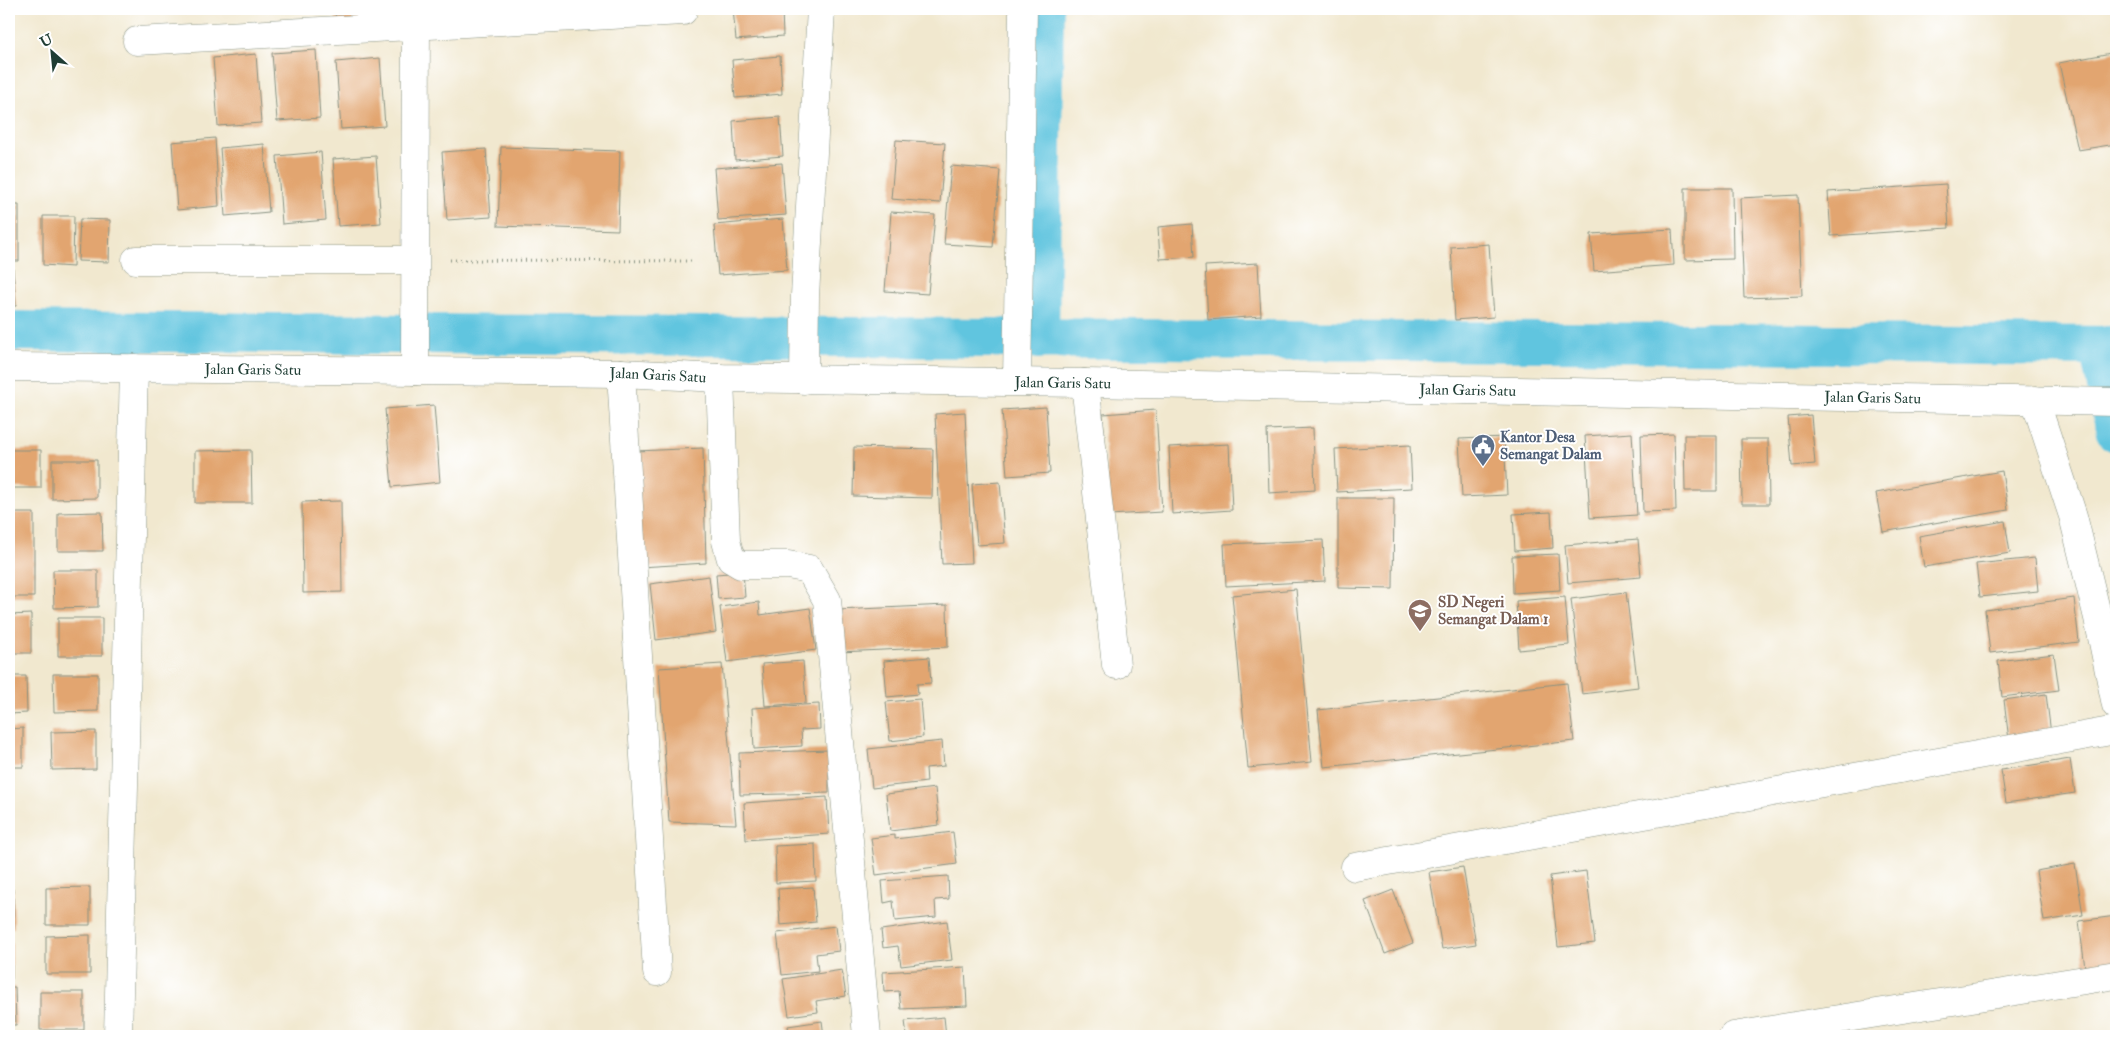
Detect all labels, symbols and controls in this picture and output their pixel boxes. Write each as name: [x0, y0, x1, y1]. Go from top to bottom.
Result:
north arrow: [28, 28, 78, 78]
text: U: [37, 31, 56, 51]
street label: Jalan Garis Satu: [204, 359, 302, 379]
street label: Jalan Garis Satu: [609, 363, 707, 387]
street label: Jalan Garis Satu: [1013, 373, 1112, 393]
street label: Jalan Garis Satu: [1418, 380, 1517, 400]
street label: Jalan Garis Satu: [1823, 387, 1921, 408]
place label: Kantor Desa Semangat Dalam: [1500, 428, 1602, 465]
public building icon: Kantor Desa Semangat Dalam: [1470, 433, 1496, 467]
place label: SD Negeri Semangat Dalam 1: [1438, 593, 1548, 630]
school or university icon: SD Negeri Semangat Dalam 1: [1407, 598, 1433, 632]

